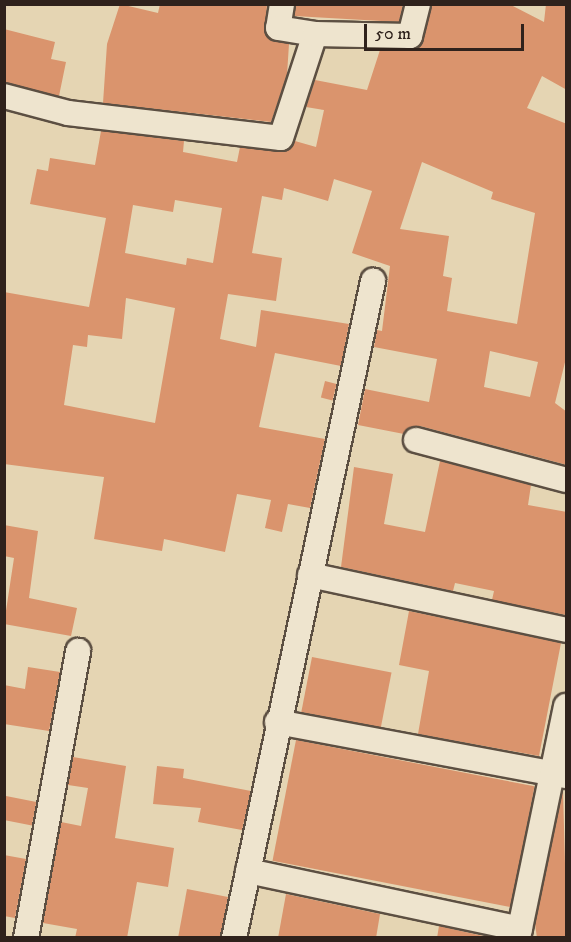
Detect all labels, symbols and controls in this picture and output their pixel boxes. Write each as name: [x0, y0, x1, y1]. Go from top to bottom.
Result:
scale bar: [367, 12, 528, 50]
text: 50 m: [375, 23, 411, 45]

